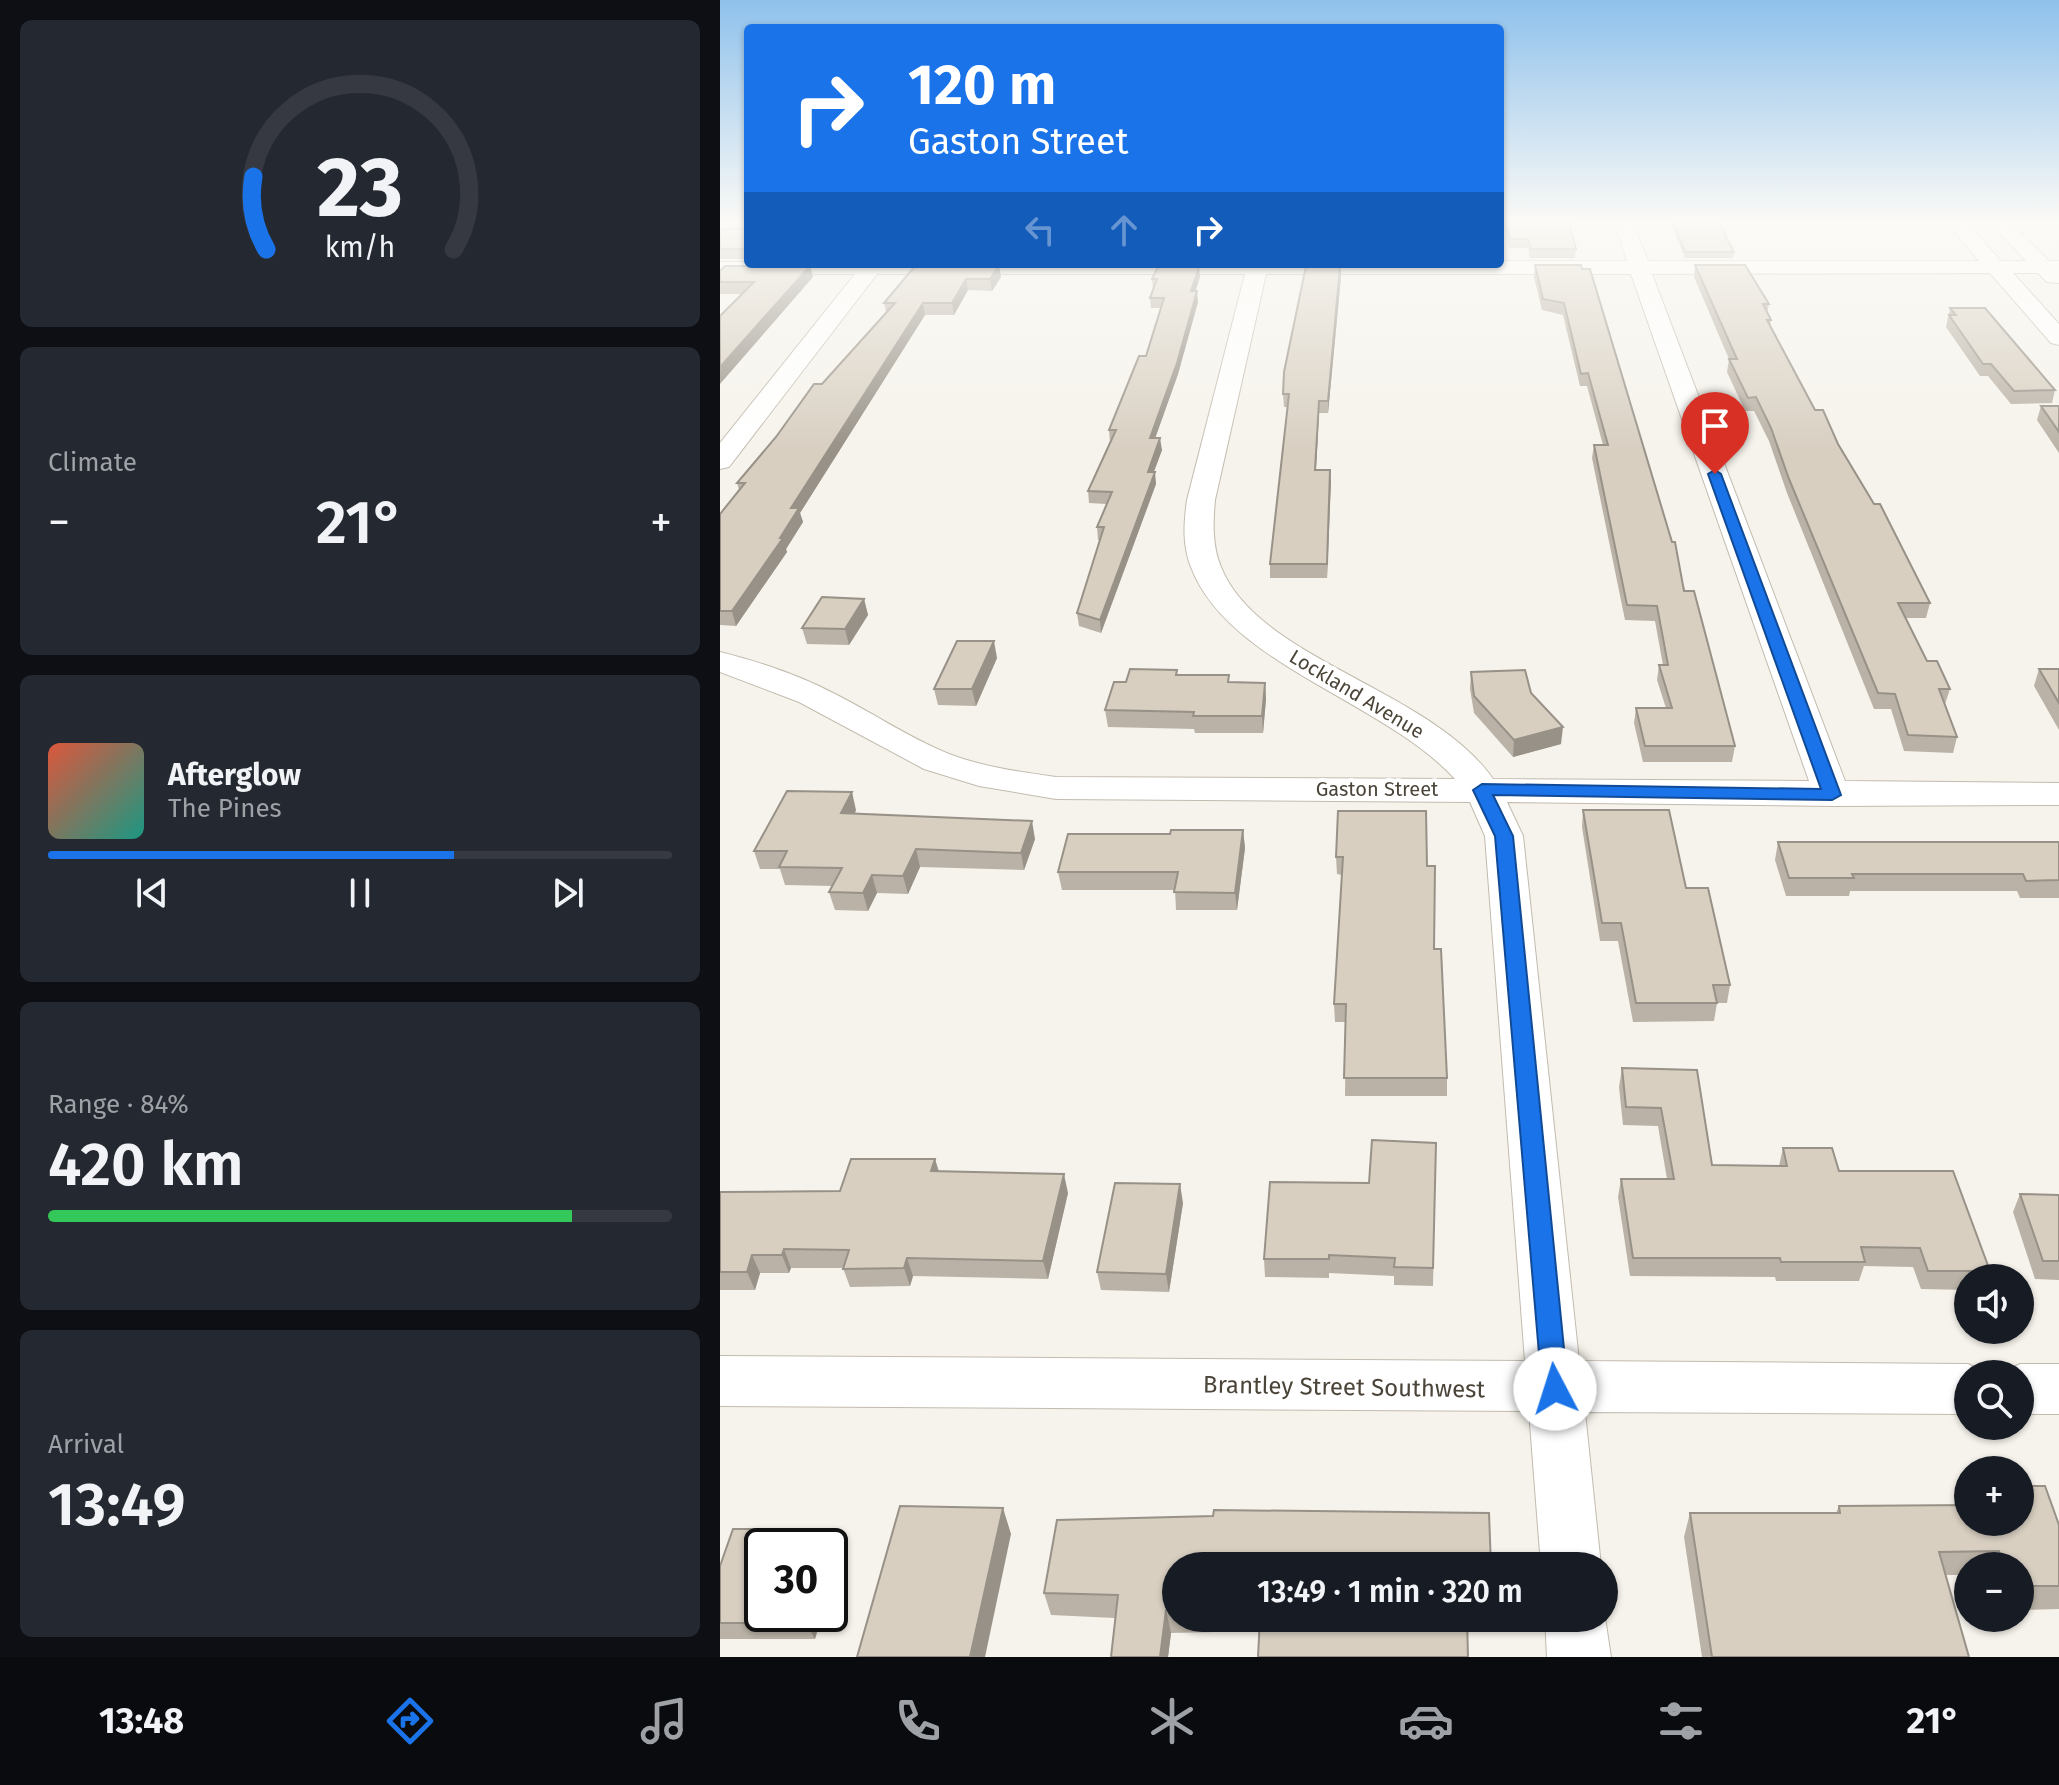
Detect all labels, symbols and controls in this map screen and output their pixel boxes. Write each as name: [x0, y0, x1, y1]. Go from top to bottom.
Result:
text: 120 m: [908, 52, 1056, 119]
icon: right: [776, 56, 880, 160]
text: Gaston Street: [908, 120, 1129, 164]
text: 23: [317, 137, 403, 237]
icon: left: [1018, 208, 1062, 252]
icon: ahead: [1102, 208, 1146, 252]
icon: right: [1186, 208, 1230, 252]
text: km/h: [325, 230, 395, 265]
pin: [1681, 392, 1749, 474]
icon: arrive: [1693, 404, 1737, 448]
text: Climate: [48, 447, 137, 478]
text: 21°: [316, 487, 404, 559]
text: −: [48, 496, 70, 549]
text: +: [650, 496, 672, 549]
street label: Lockland Avenue: [1285, 644, 1429, 744]
text: Afterglow: [168, 757, 301, 793]
street label: Gaston Street: [1316, 777, 1439, 801]
text: The Pines: [168, 793, 282, 824]
icon: previous: [130, 871, 174, 915]
icon: pause: [338, 871, 382, 915]
icon: next: [546, 871, 590, 915]
text: Range · 84%: [48, 1089, 189, 1120]
text: 420 km: [48, 1129, 244, 1201]
map controls: [1954, 1264, 2034, 1632]
button: sound: [1954, 1264, 2034, 1344]
position arrow: [1513, 1347, 1597, 1431]
button: search: [1954, 1360, 2034, 1440]
street label: Brantley Street Southwest: [1203, 1371, 1486, 1403]
text: Arrival: [48, 1429, 124, 1460]
button: +: [1954, 1456, 2034, 1536]
text: 13:49: [48, 1469, 186, 1541]
speed limit sign: 30: [744, 1528, 848, 1632]
button: −: [1954, 1552, 2034, 1632]
text: 13:49 · 1 min · 320 m: [1257, 1574, 1523, 1610]
icon: directions: [382, 1693, 438, 1749]
icon: music: [636, 1693, 692, 1749]
icon: phone: [890, 1693, 946, 1749]
icon: climate: [1144, 1693, 1200, 1749]
icon: car: [1398, 1693, 1454, 1749]
icon: filters: [1653, 1693, 1709, 1749]
text: 13:48: [99, 1699, 184, 1743]
text: 21°: [1907, 1699, 1960, 1743]

